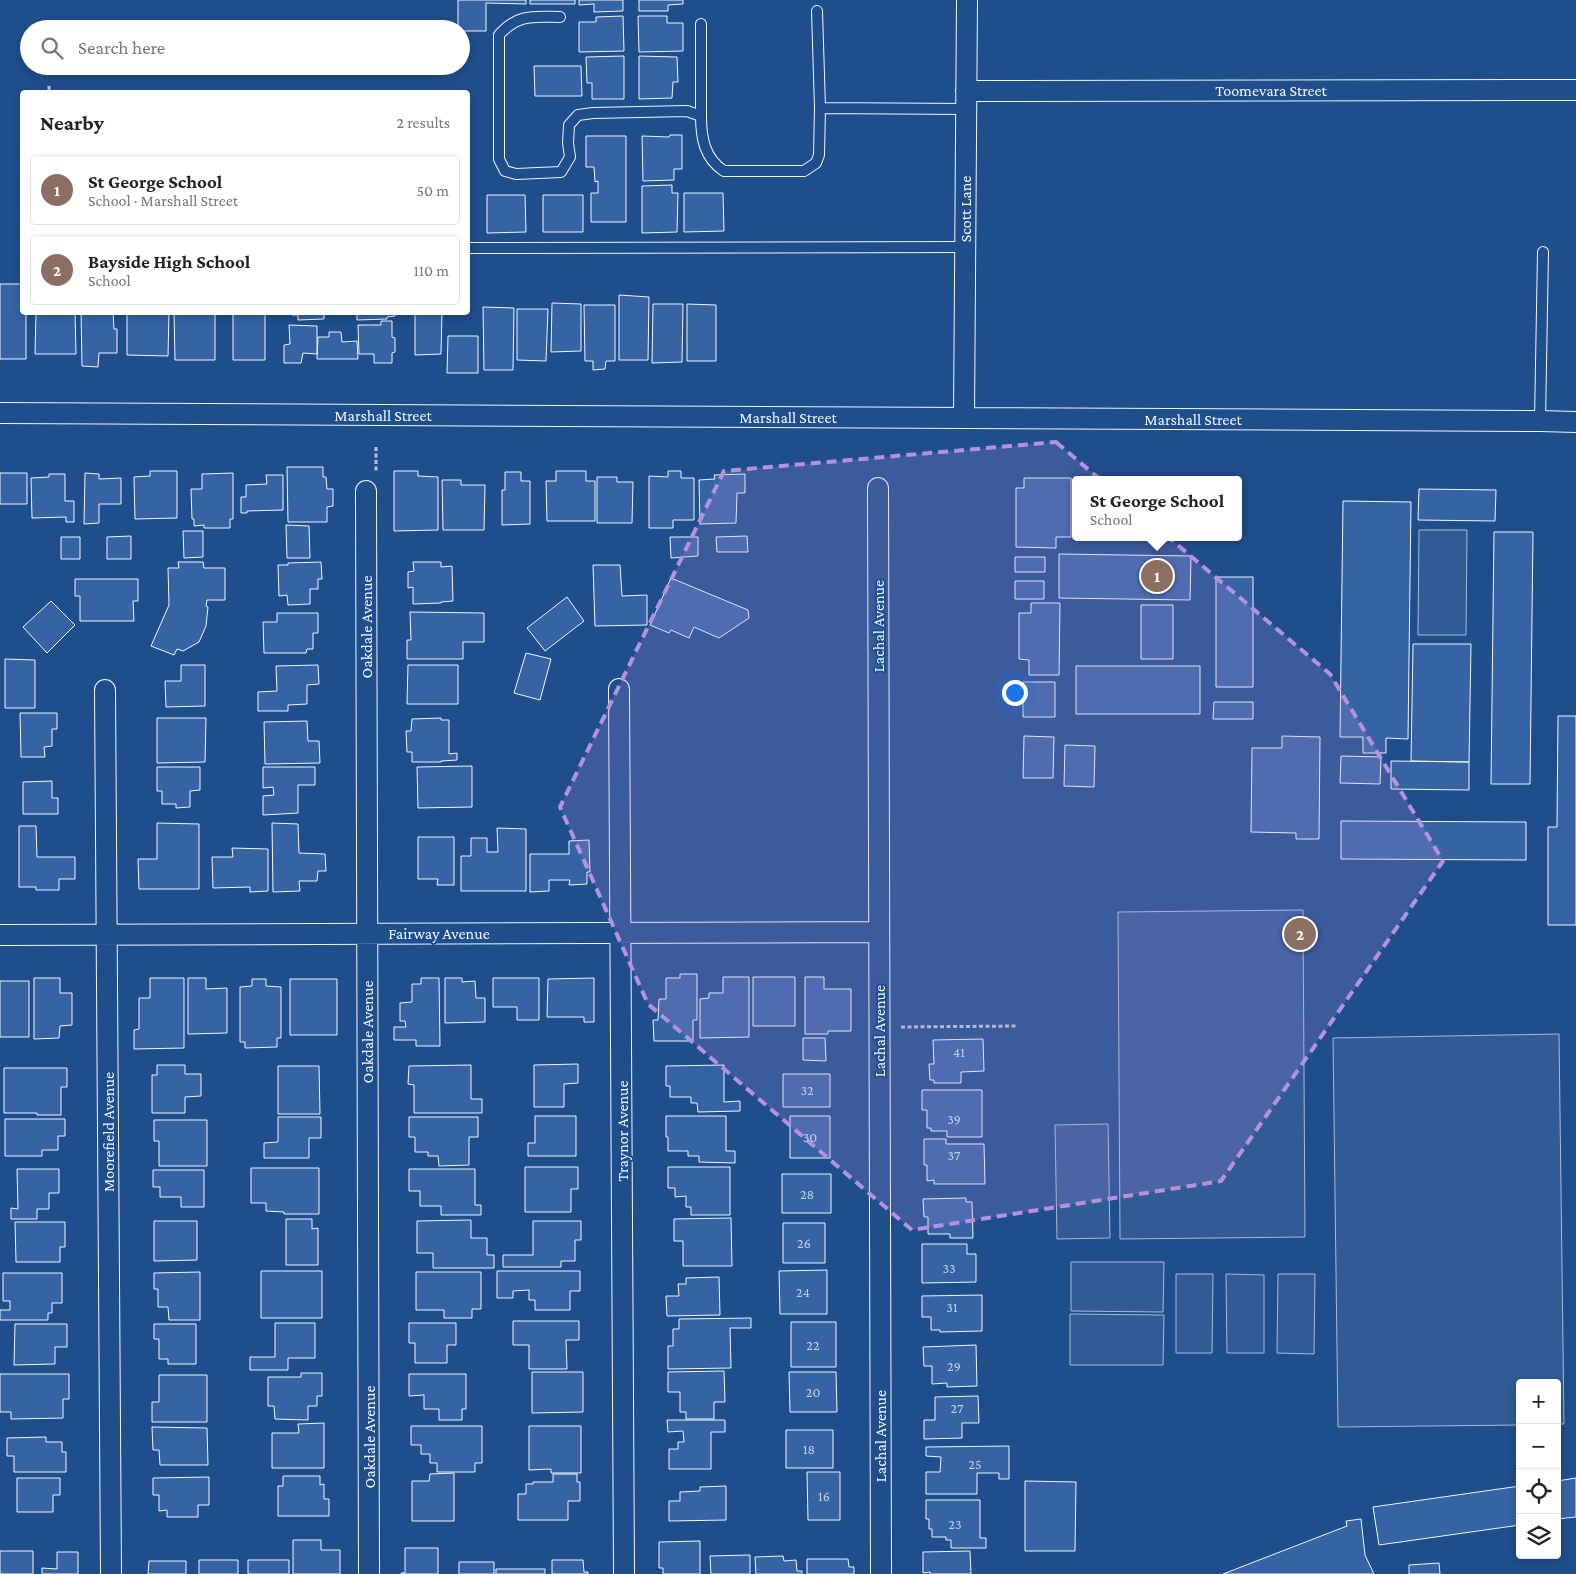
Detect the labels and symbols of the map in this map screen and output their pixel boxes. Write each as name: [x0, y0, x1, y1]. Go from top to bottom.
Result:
street label: Toomevara Street: [1215, 82, 1328, 99]
street label: Scott Lane: [957, 176, 974, 242]
street label: Marshall Street: [334, 407, 432, 424]
street label: Marshall Street: [739, 409, 837, 426]
street label: Marshall Street: [1144, 411, 1242, 428]
pin: 1: [1141, 557, 1173, 595]
street label: Oakdale Avenue: [358, 576, 375, 678]
street label: Lachal Avenue: [870, 580, 887, 672]
your location: [1002, 680, 1028, 706]
pin: 2: [1284, 915, 1316, 953]
street label: Fairway Avenue: [388, 925, 490, 943]
street label: Oakdale Avenue: [359, 981, 376, 1083]
street label: Lachal Avenue: [871, 985, 888, 1077]
house number: 41: [953, 1044, 965, 1060]
street label: Moorefield Avenue: [100, 1072, 117, 1192]
street label: Traynor Avenue: [614, 1080, 632, 1182]
house number: 32: [800, 1082, 814, 1098]
house number: 39: [947, 1111, 961, 1127]
house number: 30: [803, 1129, 817, 1145]
house number: 37: [948, 1147, 961, 1163]
house number: 28: [800, 1186, 814, 1202]
house number: 26: [797, 1235, 811, 1251]
house number: 33: [942, 1260, 956, 1276]
house number: 24: [796, 1284, 810, 1300]
house number: 31: [946, 1299, 958, 1315]
house number: 22: [806, 1337, 820, 1353]
house number: 29: [947, 1358, 961, 1374]
house number: 20: [806, 1384, 820, 1400]
street label: Oakdale Avenue: [361, 1386, 378, 1488]
street label: Lachal Avenue: [872, 1390, 889, 1482]
house number: 27: [951, 1400, 964, 1416]
house number: 18: [803, 1441, 815, 1457]
house number: 25: [968, 1456, 982, 1472]
house number: 16: [818, 1488, 830, 1504]
house number: 23: [948, 1516, 962, 1532]

